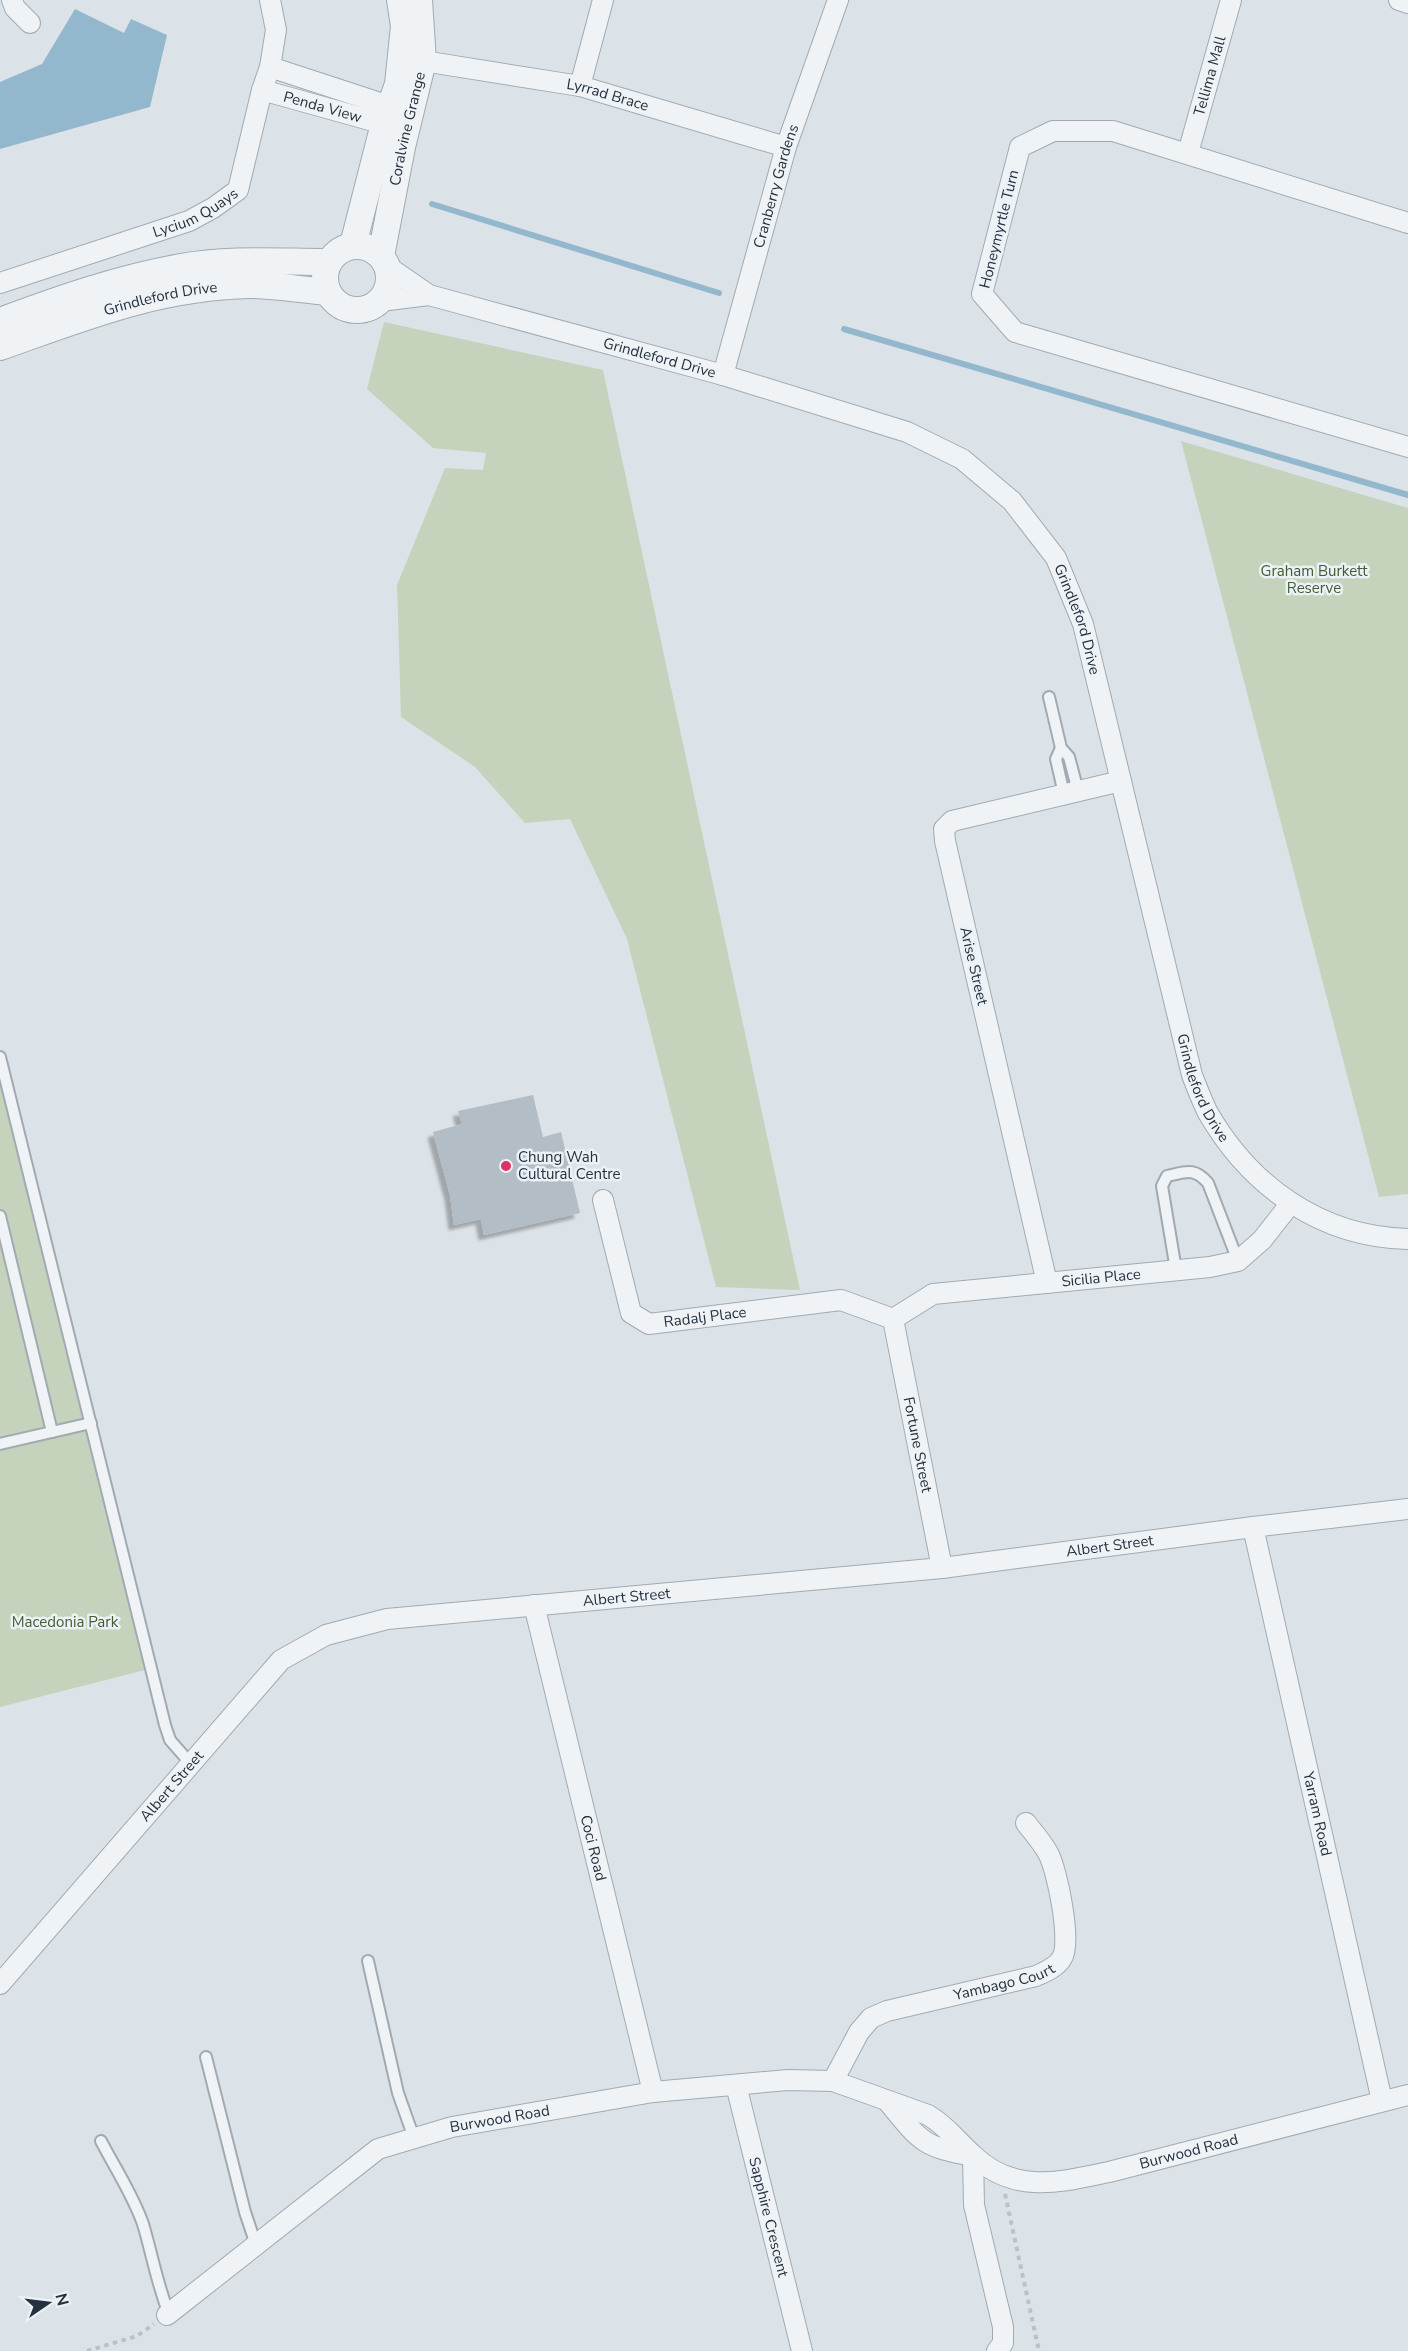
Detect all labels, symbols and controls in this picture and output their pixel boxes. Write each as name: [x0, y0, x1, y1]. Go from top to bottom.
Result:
street label: Tellima Mall: [1189, 33, 1231, 118]
street label: Coralvine Grange: [385, 70, 430, 187]
street label: Lyrrad Brace: [565, 74, 651, 116]
street label: Penda View: [281, 86, 365, 127]
street label: Cranberry Gardens: [749, 122, 803, 250]
street label: Honeymyrtle Turn: [975, 167, 1023, 291]
street label: Lycium Quays: [150, 183, 242, 242]
street label: Grindleford Drive: [101, 277, 218, 321]
street label: Grindleford Drive: [601, 333, 718, 383]
street label: Grindleford Drive: [1049, 561, 1105, 677]
park label: Graham Burkett Reserve: [1261, 561, 1368, 598]
street label: Arise Street: [955, 925, 993, 1008]
street label: Grindleford Drive: [1172, 1032, 1234, 1146]
place label: Chung Wah Cultural Centre: [518, 1147, 620, 1184]
marker: Chung Wah Cultural Centre: [499, 1159, 513, 1173]
street label: Sicilia Place: [1060, 1264, 1142, 1291]
street label: Radalj Place: [663, 1302, 748, 1332]
street label: Fortune Street: [899, 1395, 937, 1495]
street label: Albert Street: [1065, 1530, 1155, 1562]
street label: Albert Street: [582, 1583, 672, 1611]
park label: Macedonia Park: [12, 1612, 119, 1632]
street label: Albert Street: [135, 1746, 209, 1826]
street label: Yarram Road: [1298, 1769, 1337, 1858]
street label: Coci Road: [576, 1813, 611, 1883]
street label: Yambago Court: [951, 1958, 1059, 2005]
street label: Burwood Road: [448, 2100, 551, 2137]
street label: Burwood Road: [1137, 2129, 1240, 2174]
street label: Sapphire Crescent: [744, 2155, 793, 2280]
north arrow: [18, 2273, 78, 2333]
text: N: [49, 2291, 74, 2308]

